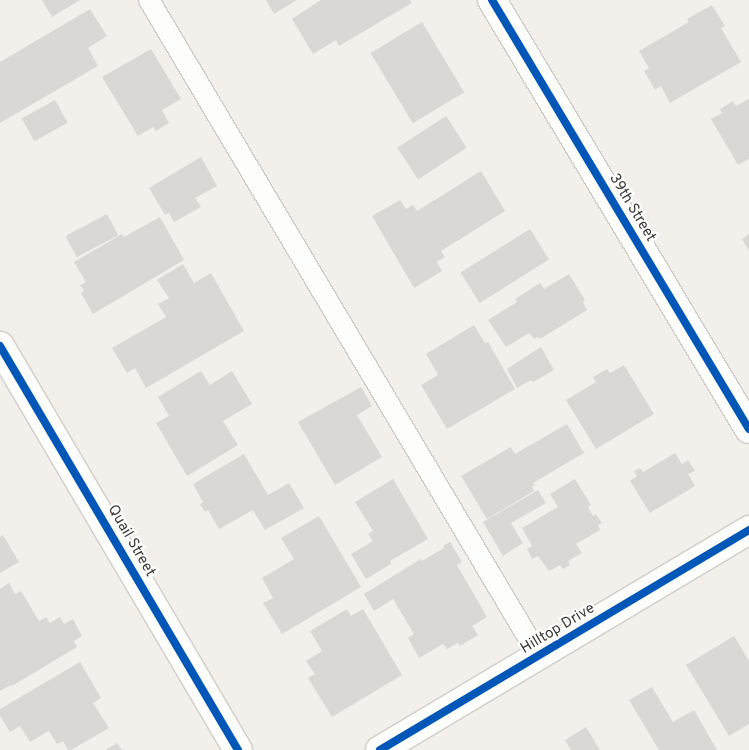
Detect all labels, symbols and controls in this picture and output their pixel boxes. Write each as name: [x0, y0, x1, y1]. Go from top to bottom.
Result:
street label: 39th Street: [605, 171, 659, 245]
street label: Quail Street: [103, 502, 159, 580]
street label: Hilltop Drive: [518, 600, 598, 658]

